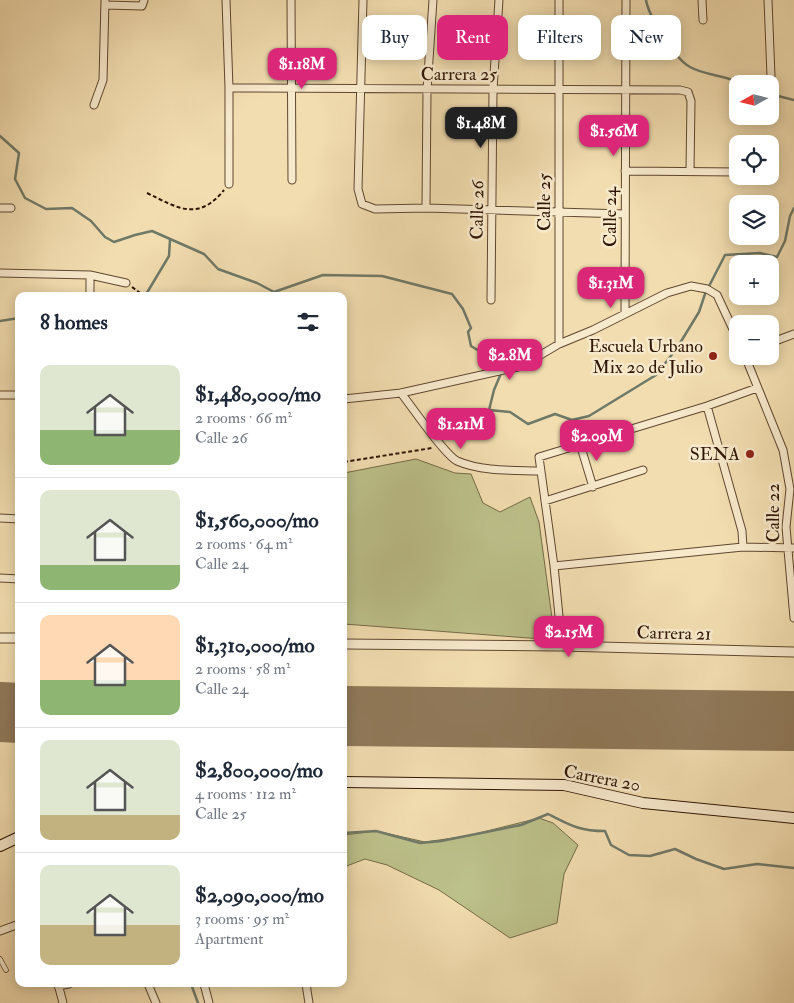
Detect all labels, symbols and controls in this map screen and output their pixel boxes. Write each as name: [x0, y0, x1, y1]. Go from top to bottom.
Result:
chip: Buy: [362, 15, 427, 60]
chip: Rent: [437, 15, 508, 60]
chip: Filters: [518, 15, 601, 60]
chip: New: [611, 15, 681, 60]
pin: $1.18M: [261, 48, 343, 90]
text: $1.18M: [279, 54, 325, 74]
street label: Carrera 25: [421, 63, 497, 86]
north arrow: [729, 75, 779, 125]
map controls: [729, 75, 779, 365]
pin: $1.48M: [440, 106, 522, 149]
text: $1.48M: [456, 113, 506, 133]
pin: $1.56M: [573, 114, 655, 157]
text: $1.56M: [590, 121, 638, 141]
button: locate: [729, 135, 779, 185]
street label: Calle 25: [533, 173, 556, 231]
street label: Calle 26: [465, 179, 490, 240]
street label: Calle 24: [599, 186, 622, 247]
button: layers: [729, 195, 779, 245]
button: +: [729, 255, 779, 305]
pin: $1.31M: [570, 266, 652, 309]
text: $1.31M: [588, 273, 634, 293]
icon: filters: [294, 308, 322, 336]
text: 8 homes: [40, 309, 108, 336]
button: −: [729, 315, 779, 365]
place label: Escuela Urbano Mix 20 de Julio: [588, 335, 703, 379]
pin: $2.8M: [475, 338, 545, 381]
text: $2.8M: [488, 345, 532, 365]
marker: Escuela Urbano Mix 20 de Julio: [707, 350, 719, 362]
text: $1,480,000/mo: [195, 381, 321, 408]
icon: home: [80, 385, 140, 445]
text: 2 rooms · 66 m²: [195, 408, 292, 428]
pin: $1.21M: [420, 408, 502, 450]
text: $1.21M: [437, 414, 485, 434]
pin: $2.09M: [556, 420, 638, 462]
text: $2.09M: [571, 426, 623, 446]
text: Calle 26: [195, 428, 248, 448]
place label: SENA: [690, 443, 741, 466]
marker: SENA: [744, 448, 756, 460]
street label: Calle 22: [762, 483, 785, 543]
text: $1,560,000/mo: [195, 507, 319, 534]
icon: home: [80, 510, 140, 570]
text: 2 rooms · 64 m²: [195, 534, 293, 554]
text: Calle 24: [195, 554, 248, 574]
pin: $2.15M: [528, 616, 610, 658]
street label: Carrera 21: [636, 621, 712, 646]
text: $2.15M: [545, 622, 593, 642]
text: $1,310,000/mo: [195, 632, 315, 659]
icon: home: [80, 635, 140, 695]
text: 2 rooms · 58 m²: [195, 659, 290, 679]
text: Calle 24: [195, 679, 248, 699]
text: $2,800,000/mo: [195, 757, 323, 784]
icon: home: [80, 760, 140, 820]
street label: Carrera 20: [562, 760, 642, 797]
text: 4 rooms · 112 m²: [195, 784, 296, 804]
text: Calle 25: [195, 804, 247, 824]
text: $2,090,000/mo: [195, 882, 324, 909]
icon: home: [80, 885, 140, 945]
text: 3 rooms · 95 m²: [195, 909, 289, 929]
text: Apartment: [195, 929, 263, 949]

